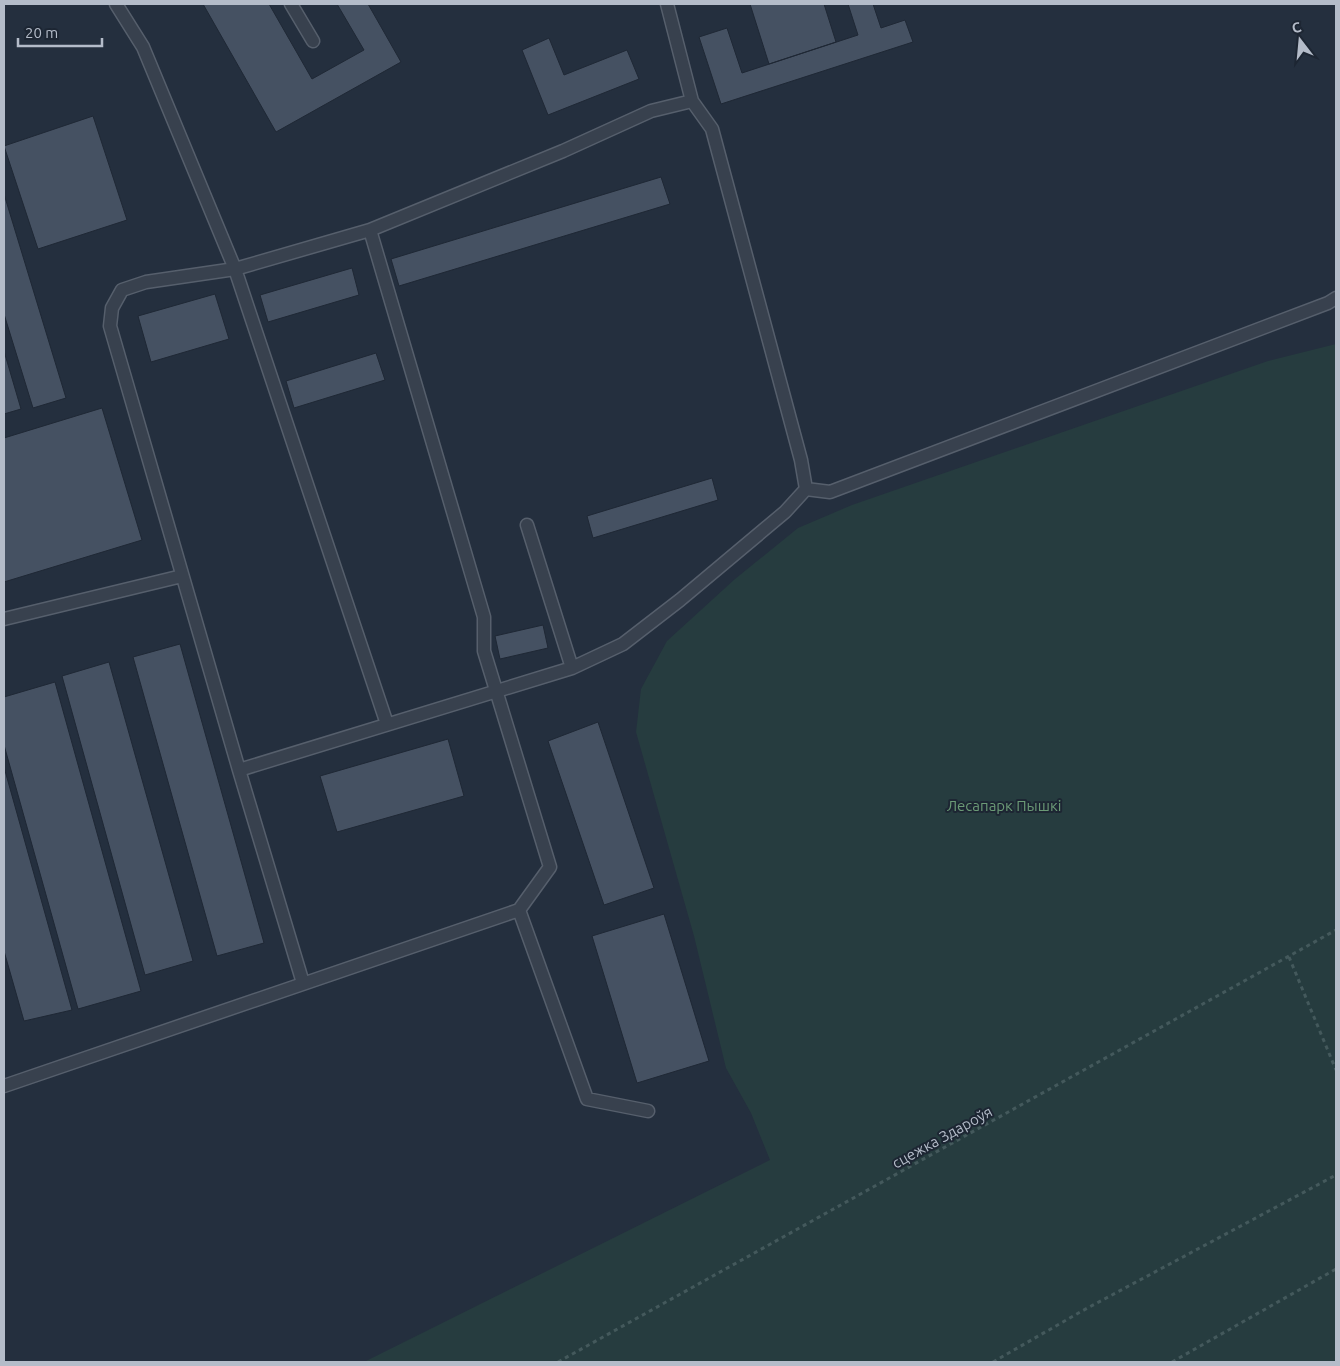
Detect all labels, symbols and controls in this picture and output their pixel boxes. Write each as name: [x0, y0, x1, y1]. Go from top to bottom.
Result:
scale bar: [18, 15, 101, 47]
north arrow: [1275, 15, 1325, 65]
text: С: [1290, 19, 1303, 36]
text: 20 m: [25, 24, 58, 41]
park label: Лесапарк Пышкі: [947, 797, 1061, 814]
street label: сцежка Здароўя: [889, 1102, 995, 1172]

